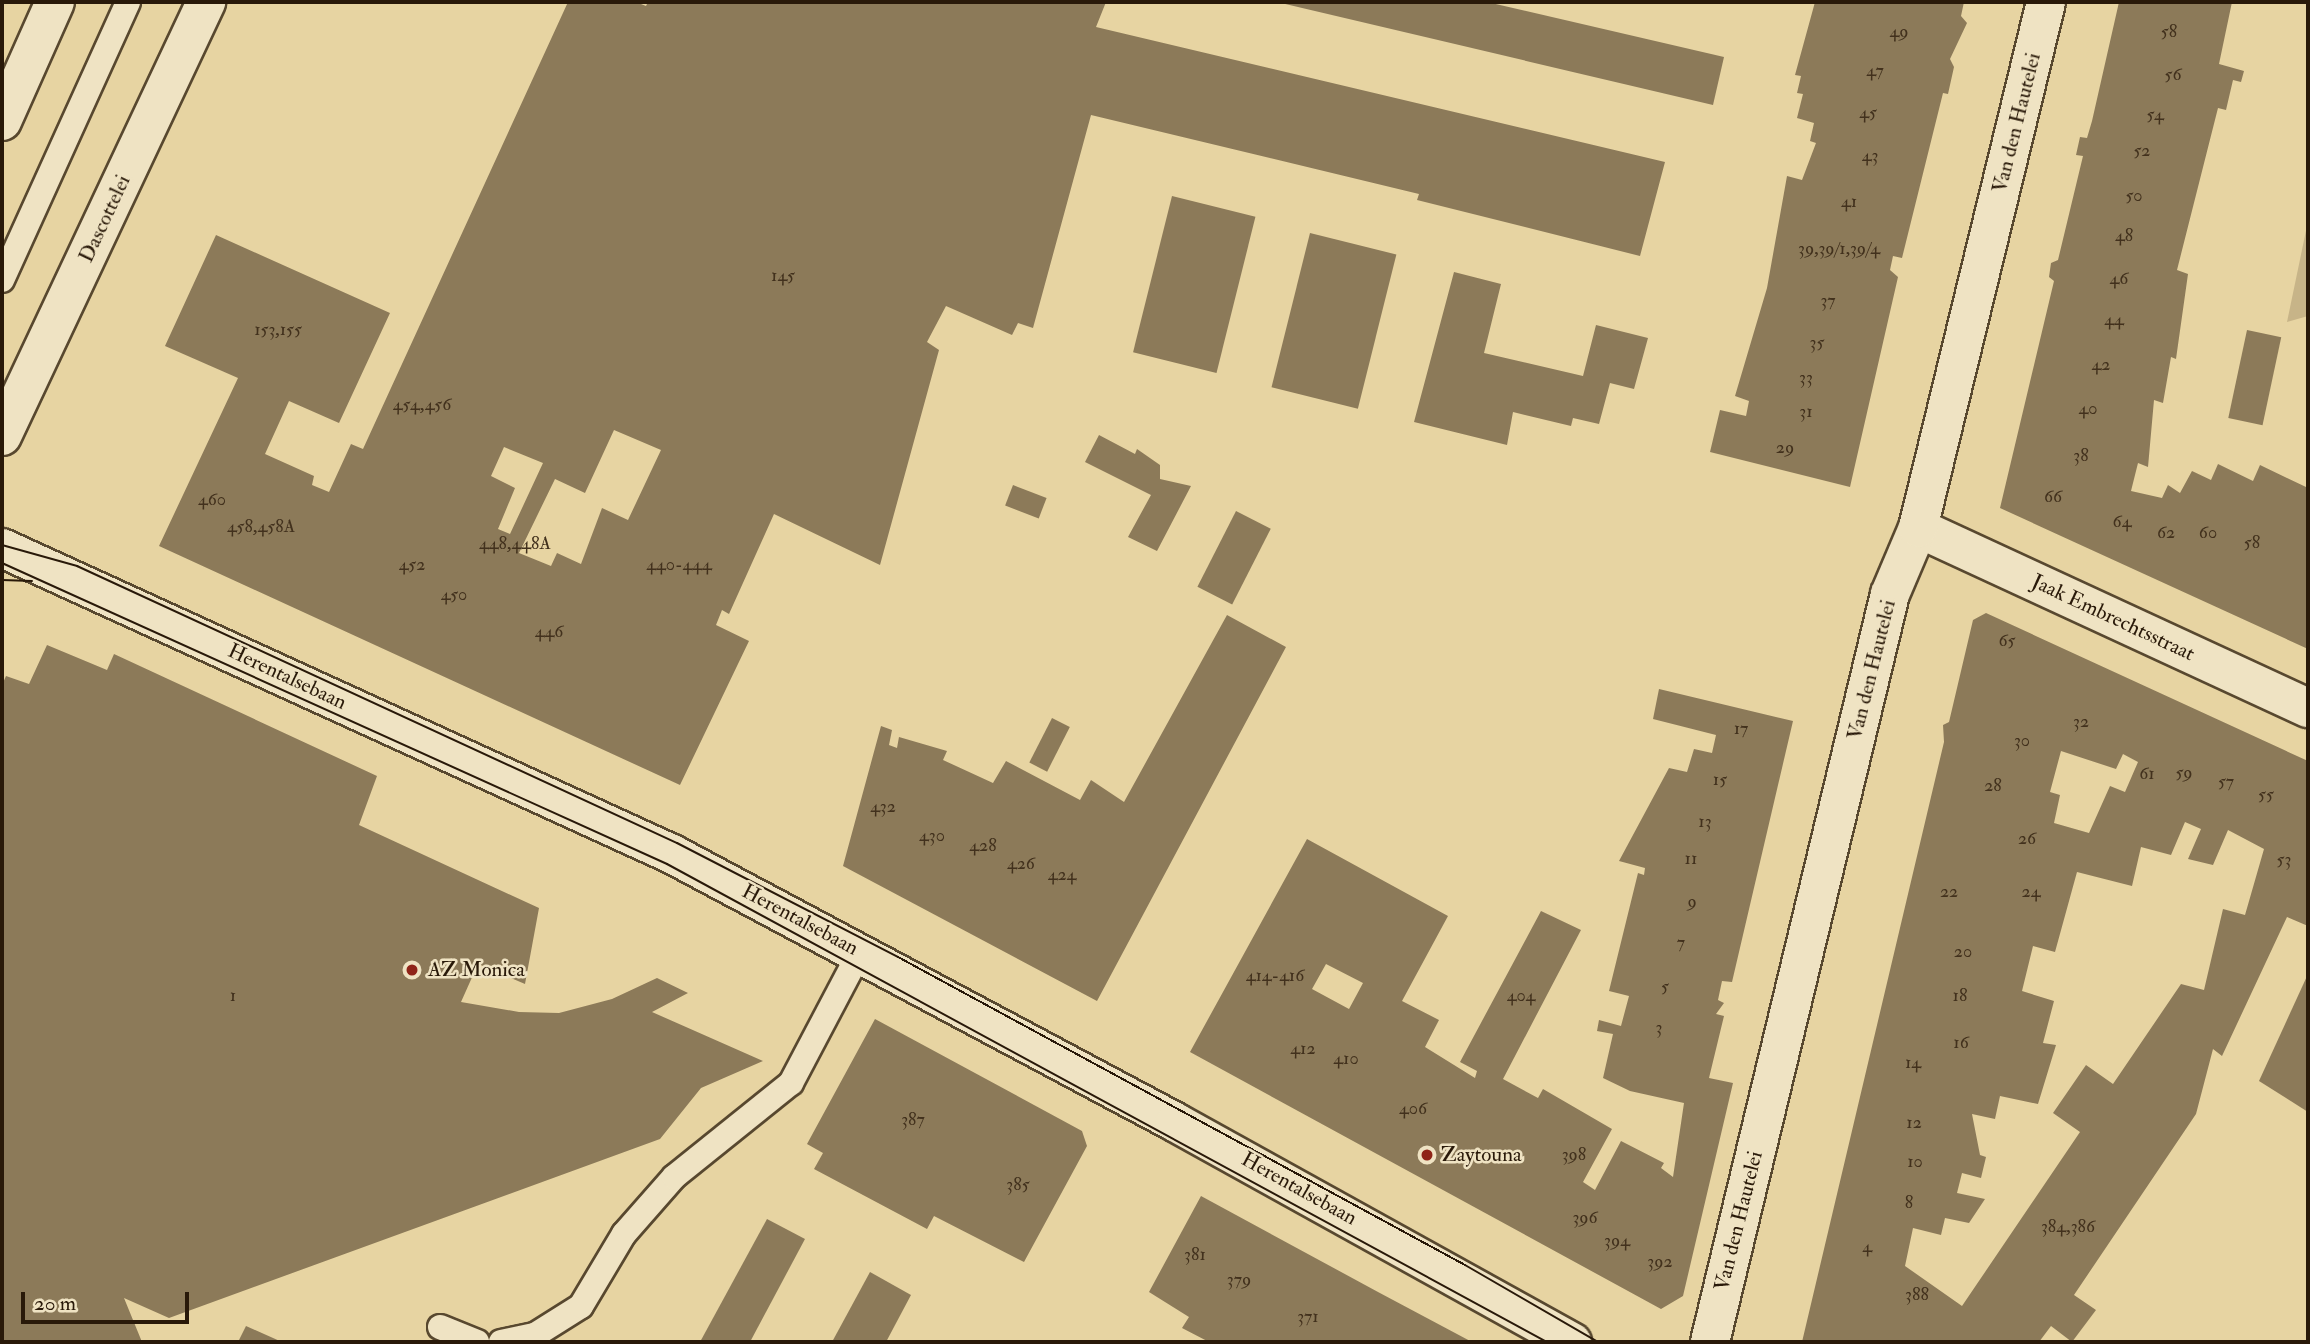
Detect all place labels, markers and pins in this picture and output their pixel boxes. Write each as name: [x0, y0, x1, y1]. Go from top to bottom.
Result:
place label: AZ Monica: [428, 957, 525, 983]
marker: AZ Monica: [402, 960, 422, 980]
place label: Zaytouna: [1441, 1142, 1522, 1168]
marker: Zaytouna: [1419, 1147, 1435, 1163]

